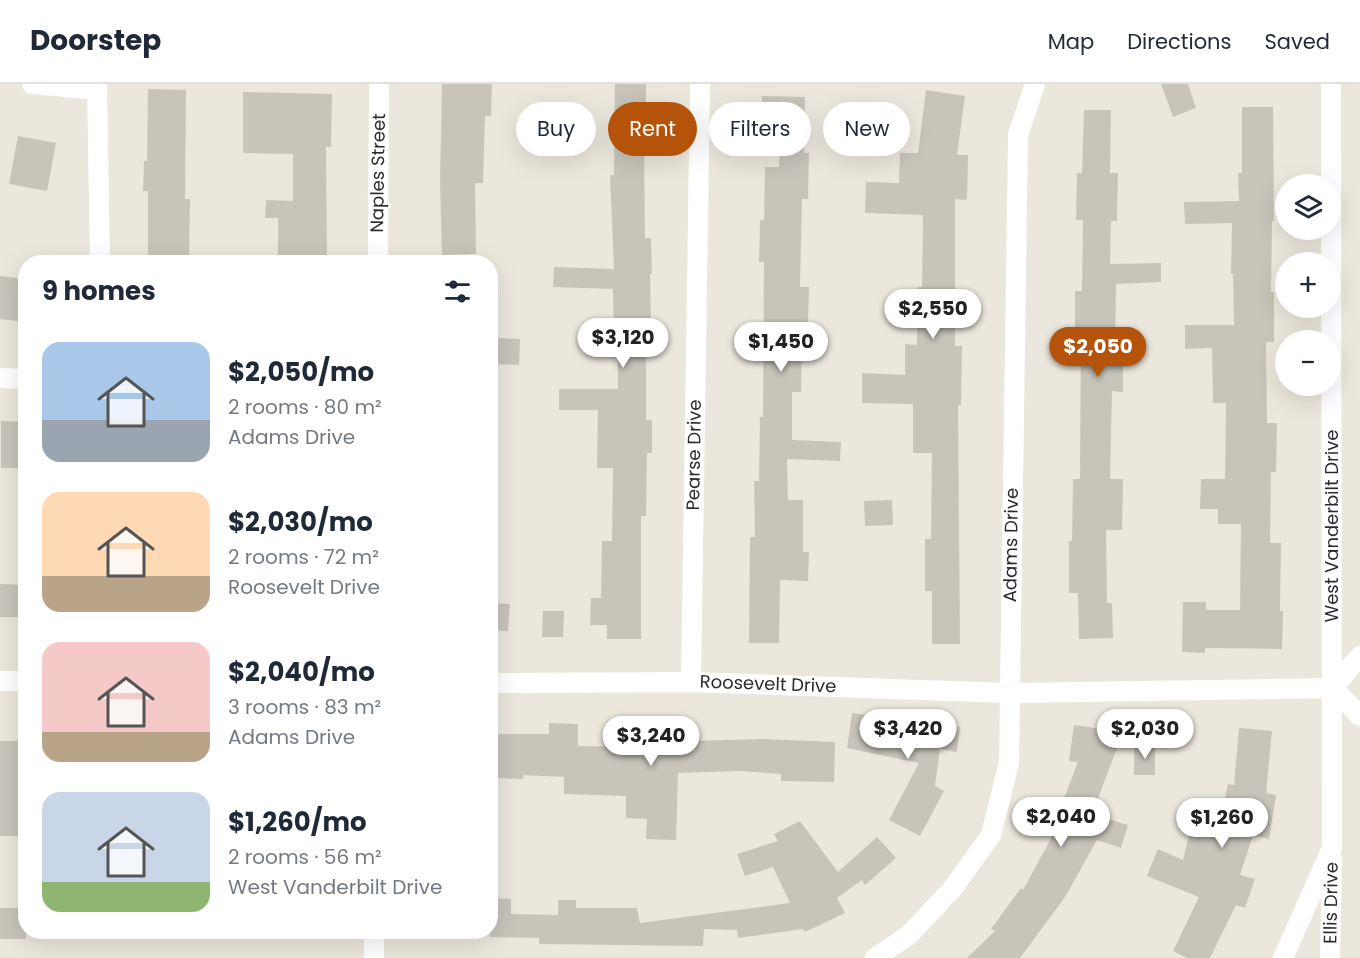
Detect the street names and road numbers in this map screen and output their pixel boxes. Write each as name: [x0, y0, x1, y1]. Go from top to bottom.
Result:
street label: Naples Street: [364, 113, 391, 233]
street label: Pearse Drive: [680, 399, 707, 511]
street label: West Vanderbilt Drive: [1319, 430, 1344, 622]
street label: Adams Drive: [997, 488, 1024, 602]
street label: Roosevelt Drive: [699, 669, 837, 698]
street label: Ellis Drive: [1317, 862, 1344, 944]

